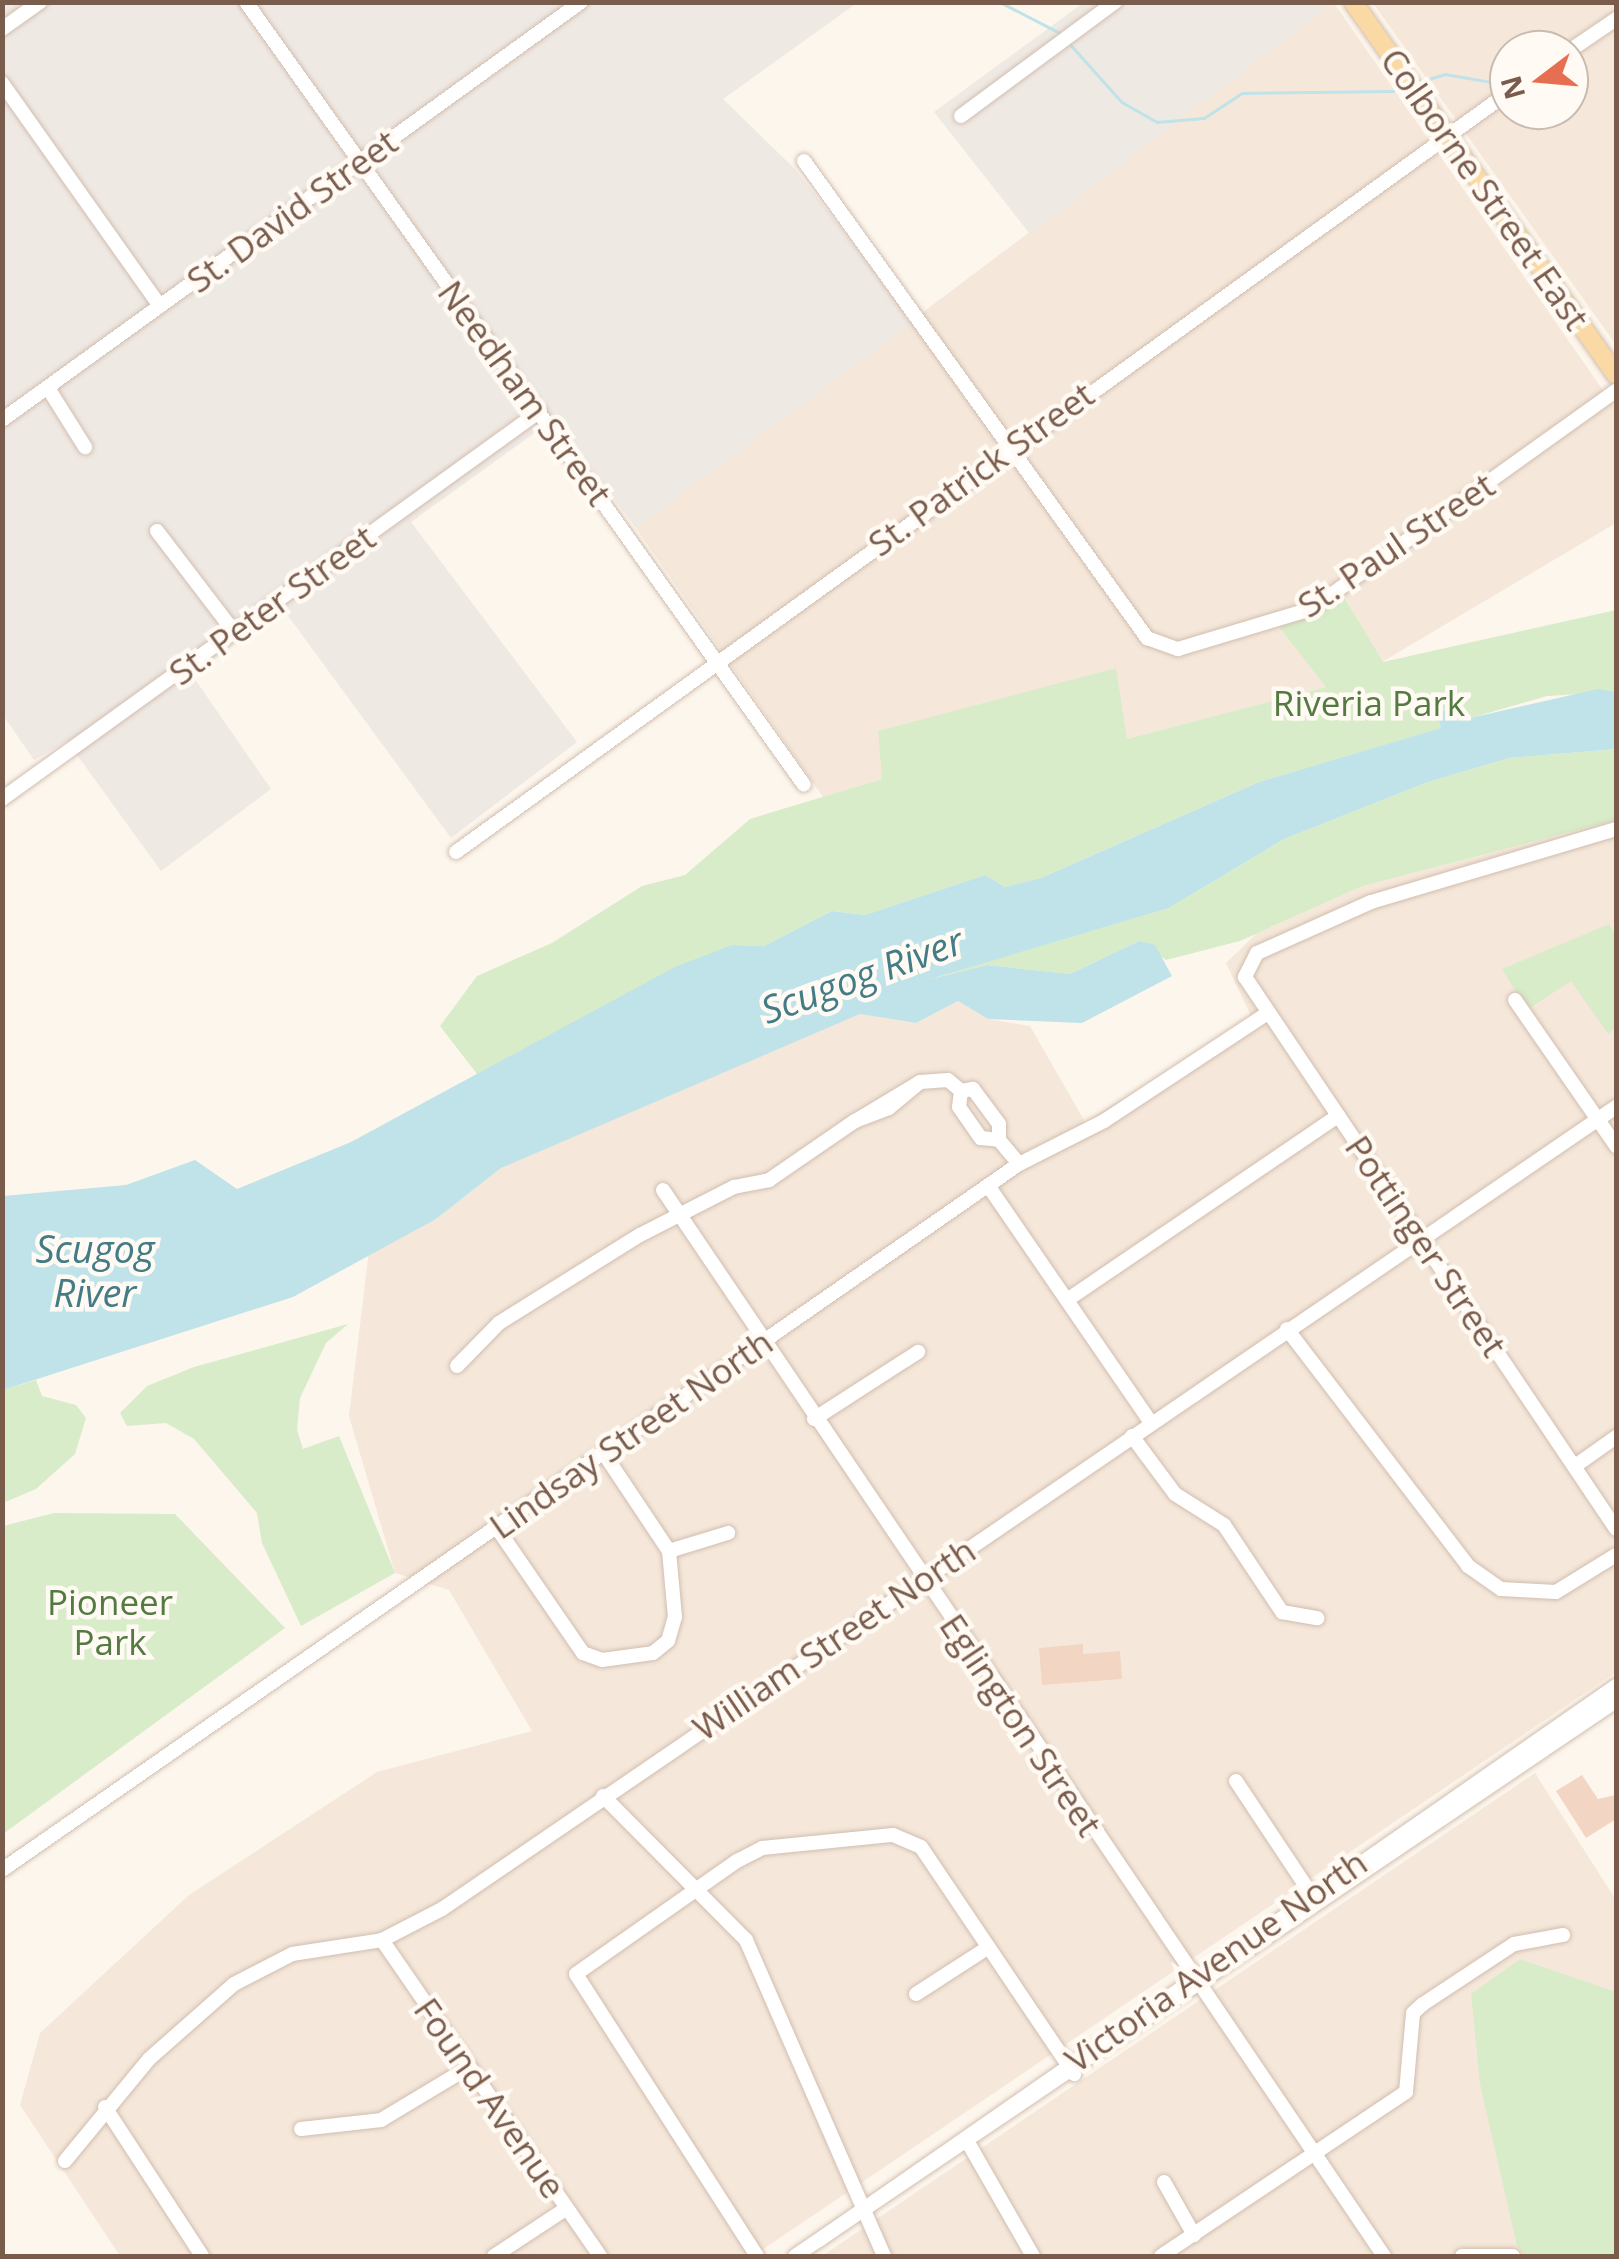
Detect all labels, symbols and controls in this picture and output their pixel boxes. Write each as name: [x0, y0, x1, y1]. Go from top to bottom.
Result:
north arrow: [1489, 30, 1589, 130]
street label: Colborne Street East: [1372, 40, 1598, 338]
text: N: [1491, 72, 1533, 104]
street label: St. David Street: [179, 121, 405, 301]
street label: Needham Street: [429, 273, 621, 513]
street label: St. Patrick Street: [860, 373, 1102, 565]
street label: St. Paul Street: [1290, 464, 1502, 626]
street label: St. Peter Street: [161, 516, 383, 694]
park label: Riveria Park: [1273, 682, 1465, 724]
water label: Scugog River: [755, 917, 969, 1033]
street label: Pottinger Street: [1337, 1128, 1515, 1364]
water label: Scugog River: [35, 1226, 155, 1316]
street label: Lindsay Street North: [482, 1321, 780, 1547]
street label: William Street North: [685, 1529, 983, 1749]
park label: Pioneer Park: [47, 1581, 173, 1663]
street label: Eglington Street: [931, 1606, 1111, 1844]
street label: Victoria Avenue North: [1057, 1841, 1375, 2081]
street label: Found Avenue: [406, 1990, 574, 2206]

